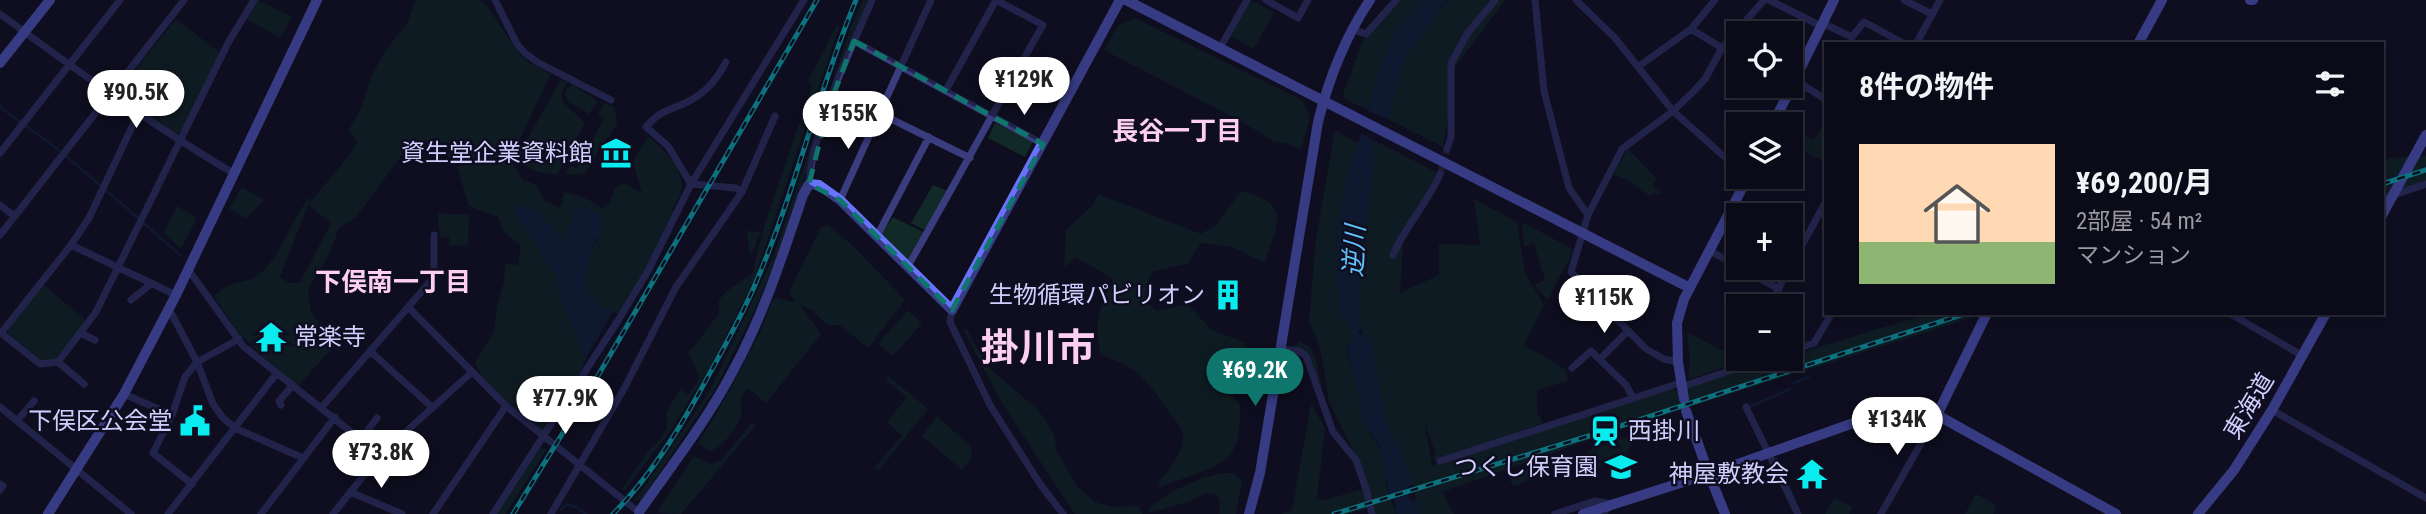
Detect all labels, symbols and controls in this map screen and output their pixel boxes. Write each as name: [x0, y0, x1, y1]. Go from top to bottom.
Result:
map controls: [1726, 21, 1803, 371]
button: locate: [1726, 21, 1803, 98]
pin: ¥129K: [975, 58, 1073, 117]
icon: filters: [2311, 65, 2349, 103]
text: ¥129K: [995, 66, 1053, 93]
text: 8件の物件: [1859, 69, 1994, 104]
pin: ¥90.5K: [79, 71, 193, 130]
text: ¥90.5K: [103, 79, 169, 106]
pin: ¥155K: [799, 92, 897, 151]
text: ¥155K: [819, 100, 877, 127]
button: layers: [1726, 112, 1803, 189]
district label: 長谷一丁目: [1112, 116, 1242, 146]
museum icon: 資生堂企業資料館: [599, 136, 633, 170]
place label: 資生堂企業資料館: [401, 139, 593, 167]
text: ¥69,200/月: [2076, 165, 2213, 200]
icon: home: [1915, 172, 1999, 256]
button: +: [1726, 203, 1803, 280]
text: 2部屋 · 54 m²: [2076, 208, 2202, 235]
water label: 逆川: [1338, 221, 1370, 278]
text: マンション: [2076, 242, 2191, 269]
district label: 下俣南一丁目: [315, 267, 471, 297]
pin: ¥115K: [1555, 276, 1653, 335]
building icon: 生物循環パビリオン: [1211, 278, 1245, 312]
place label: 生物循環パビリオン: [989, 281, 1205, 309]
text: ¥115K: [1575, 284, 1633, 311]
button: −: [1726, 294, 1803, 371]
temple icon: 常楽寺: [254, 320, 288, 354]
place label: 常楽寺: [294, 323, 366, 351]
district label: 掛川市: [981, 326, 1095, 370]
pin: ¥69.2K: [1198, 348, 1312, 408]
text: ¥69.2K: [1222, 357, 1288, 384]
street label: 東海道: [2218, 368, 2280, 444]
pin: ¥77.9K: [508, 376, 622, 436]
text: ¥77.9K: [532, 385, 598, 412]
pin: ¥134K: [1848, 398, 1946, 457]
public building icon: 下俣区公会堂: [178, 404, 212, 438]
text: ¥134K: [1868, 406, 1926, 433]
place label: 下俣区公会堂: [28, 407, 172, 435]
station icon: 西掛川: [1588, 414, 1622, 448]
place label: 西掛川: [1628, 417, 1700, 445]
pin: ¥73.8K: [324, 430, 438, 490]
text: ¥73.8K: [348, 439, 414, 466]
school or university icon: つくし保育園: [1604, 450, 1638, 484]
place label: つくし保育園: [1454, 453, 1598, 481]
temple icon: 神屋敷教会: [1795, 457, 1829, 491]
place label: 神屋敷教会: [1669, 460, 1789, 488]

